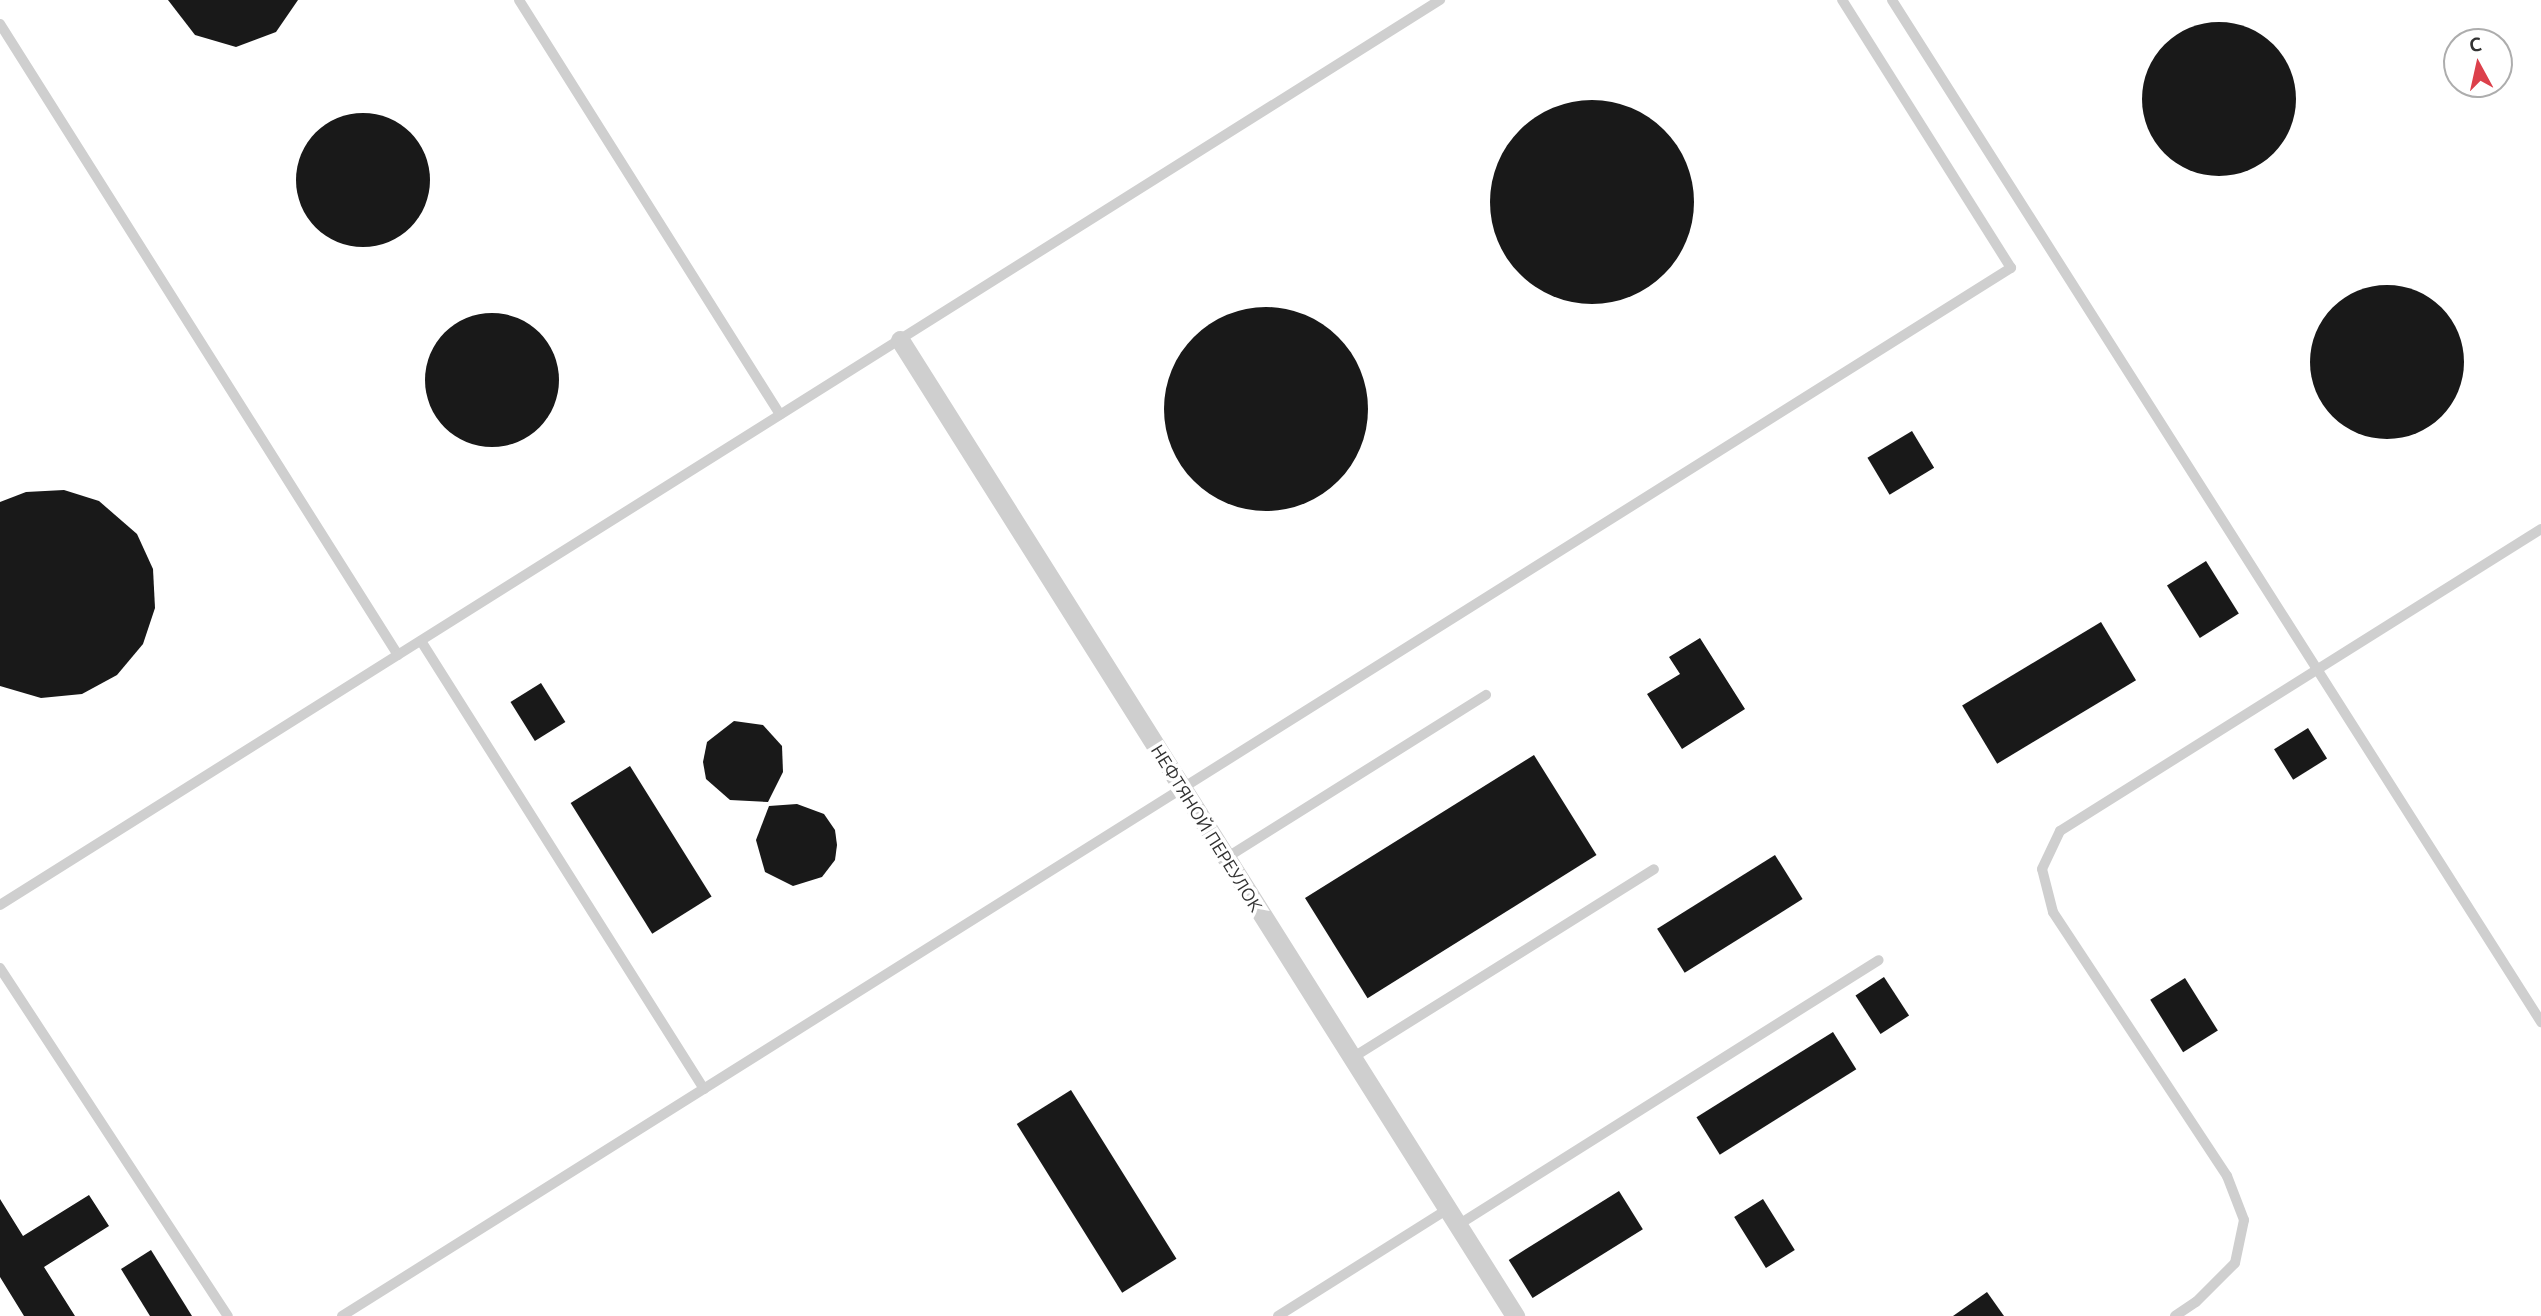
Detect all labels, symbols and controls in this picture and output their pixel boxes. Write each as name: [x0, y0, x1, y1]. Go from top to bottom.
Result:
north arrow: [2443, 28, 2513, 98]
text: С: [2468, 32, 2483, 56]
street label: НЕФТЯНОЙ ПЕРЕУЛОК: [1147, 741, 1267, 915]

